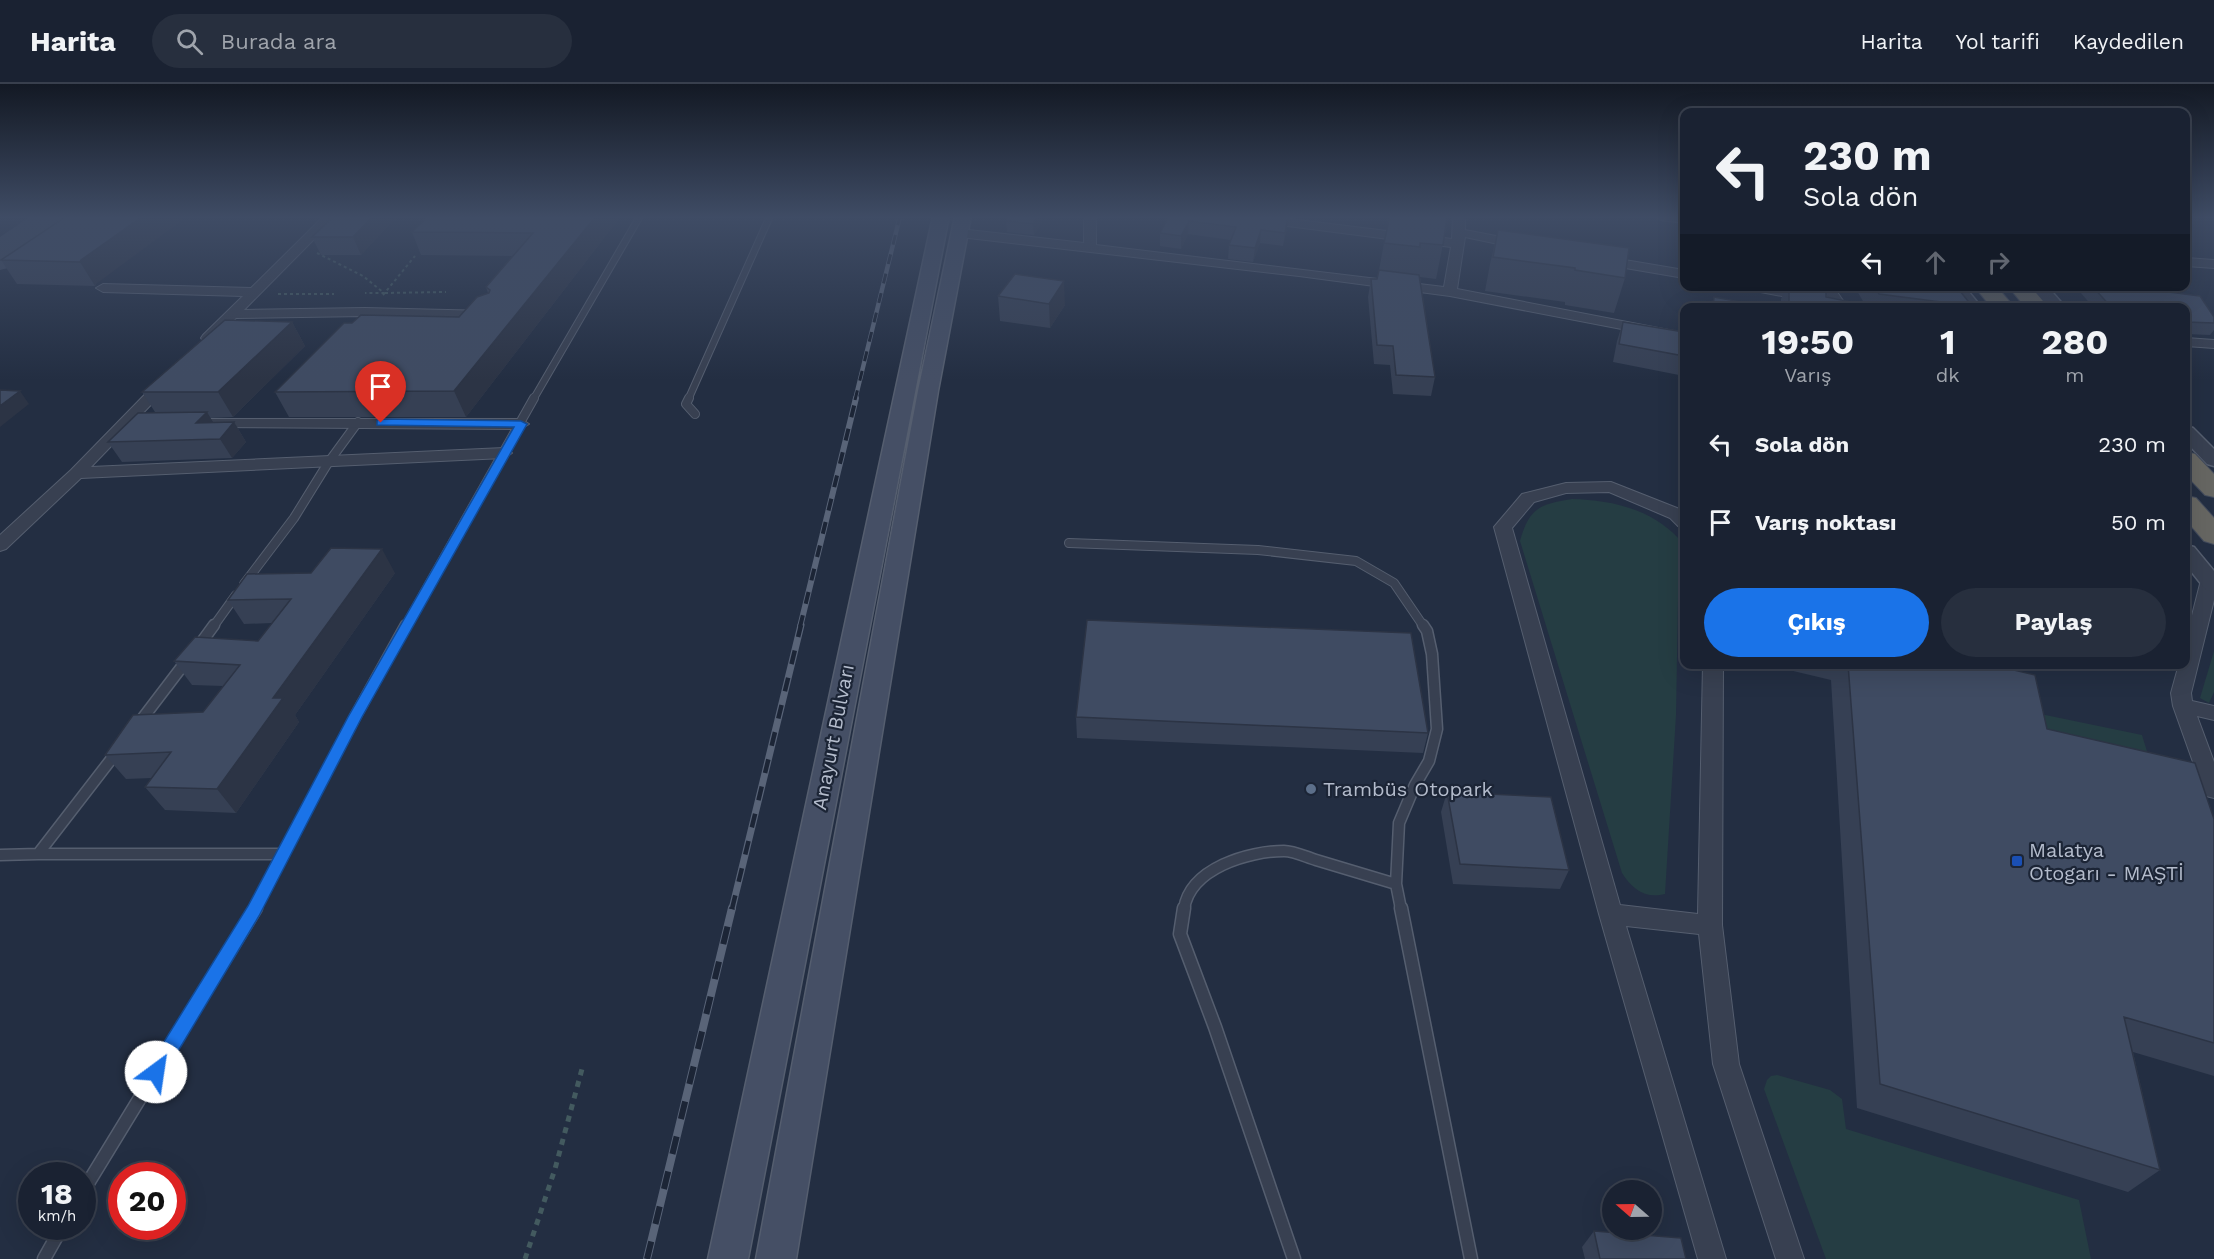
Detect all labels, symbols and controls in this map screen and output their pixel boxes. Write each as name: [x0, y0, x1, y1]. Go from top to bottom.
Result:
search box: [152, 14, 572, 68]
text: Harita: [30, 25, 116, 58]
icon: search: [173, 25, 206, 58]
text: Burada ara: [221, 29, 337, 54]
text: Harita: [1861, 29, 1923, 54]
text: Yol tarifi: [1956, 29, 2040, 54]
text: Kaydedilen: [2073, 29, 2184, 54]
text: 230 m: [1803, 131, 1932, 180]
icon: left: [1704, 132, 1782, 210]
text: Sola dön: [1803, 181, 1918, 213]
icon: left: [1856, 246, 1889, 279]
icon: ahead: [1919, 246, 1952, 279]
icon: right: [1982, 246, 2015, 279]
text: 19:50: [1762, 321, 1854, 363]
text: 1: [1940, 321, 1956, 363]
text: 280: [2041, 321, 2108, 363]
pin: [355, 361, 406, 423]
text: Varış: [1784, 363, 1831, 387]
text: dk: [1936, 363, 1960, 387]
text: m: [2065, 363, 2084, 387]
icon: arrive: [364, 370, 397, 403]
icon: left: [1704, 428, 1737, 461]
text: Sola dön: [1755, 432, 1849, 457]
text: 230 m: [2098, 432, 2166, 457]
icon: arrive: [1704, 506, 1737, 539]
text: Varış noktası: [1755, 510, 1897, 535]
text: 50 m: [2111, 510, 2166, 535]
button: Çıkış: [1704, 588, 1929, 657]
button: Paylaş: [1941, 588, 2166, 657]
street label: Anayurt Bulvarı: [807, 662, 859, 812]
place label: Trambüs Otopark: [1323, 777, 1493, 801]
marker: Trambüs Otopark: [1304, 782, 1318, 796]
place label: Malatya Otogarı - MAŞTİ: [2029, 838, 2184, 885]
marker: Malatya Otogarı - MAŞTİ: [2010, 854, 2024, 868]
position arrow: [124, 1040, 188, 1104]
speed limit sign: 20: [108, 1162, 186, 1240]
text: 18: [41, 1176, 73, 1211]
north arrow: [1602, 1180, 1662, 1240]
map controls: [1602, 1180, 1662, 1240]
text: km/h: [38, 1207, 76, 1225]

